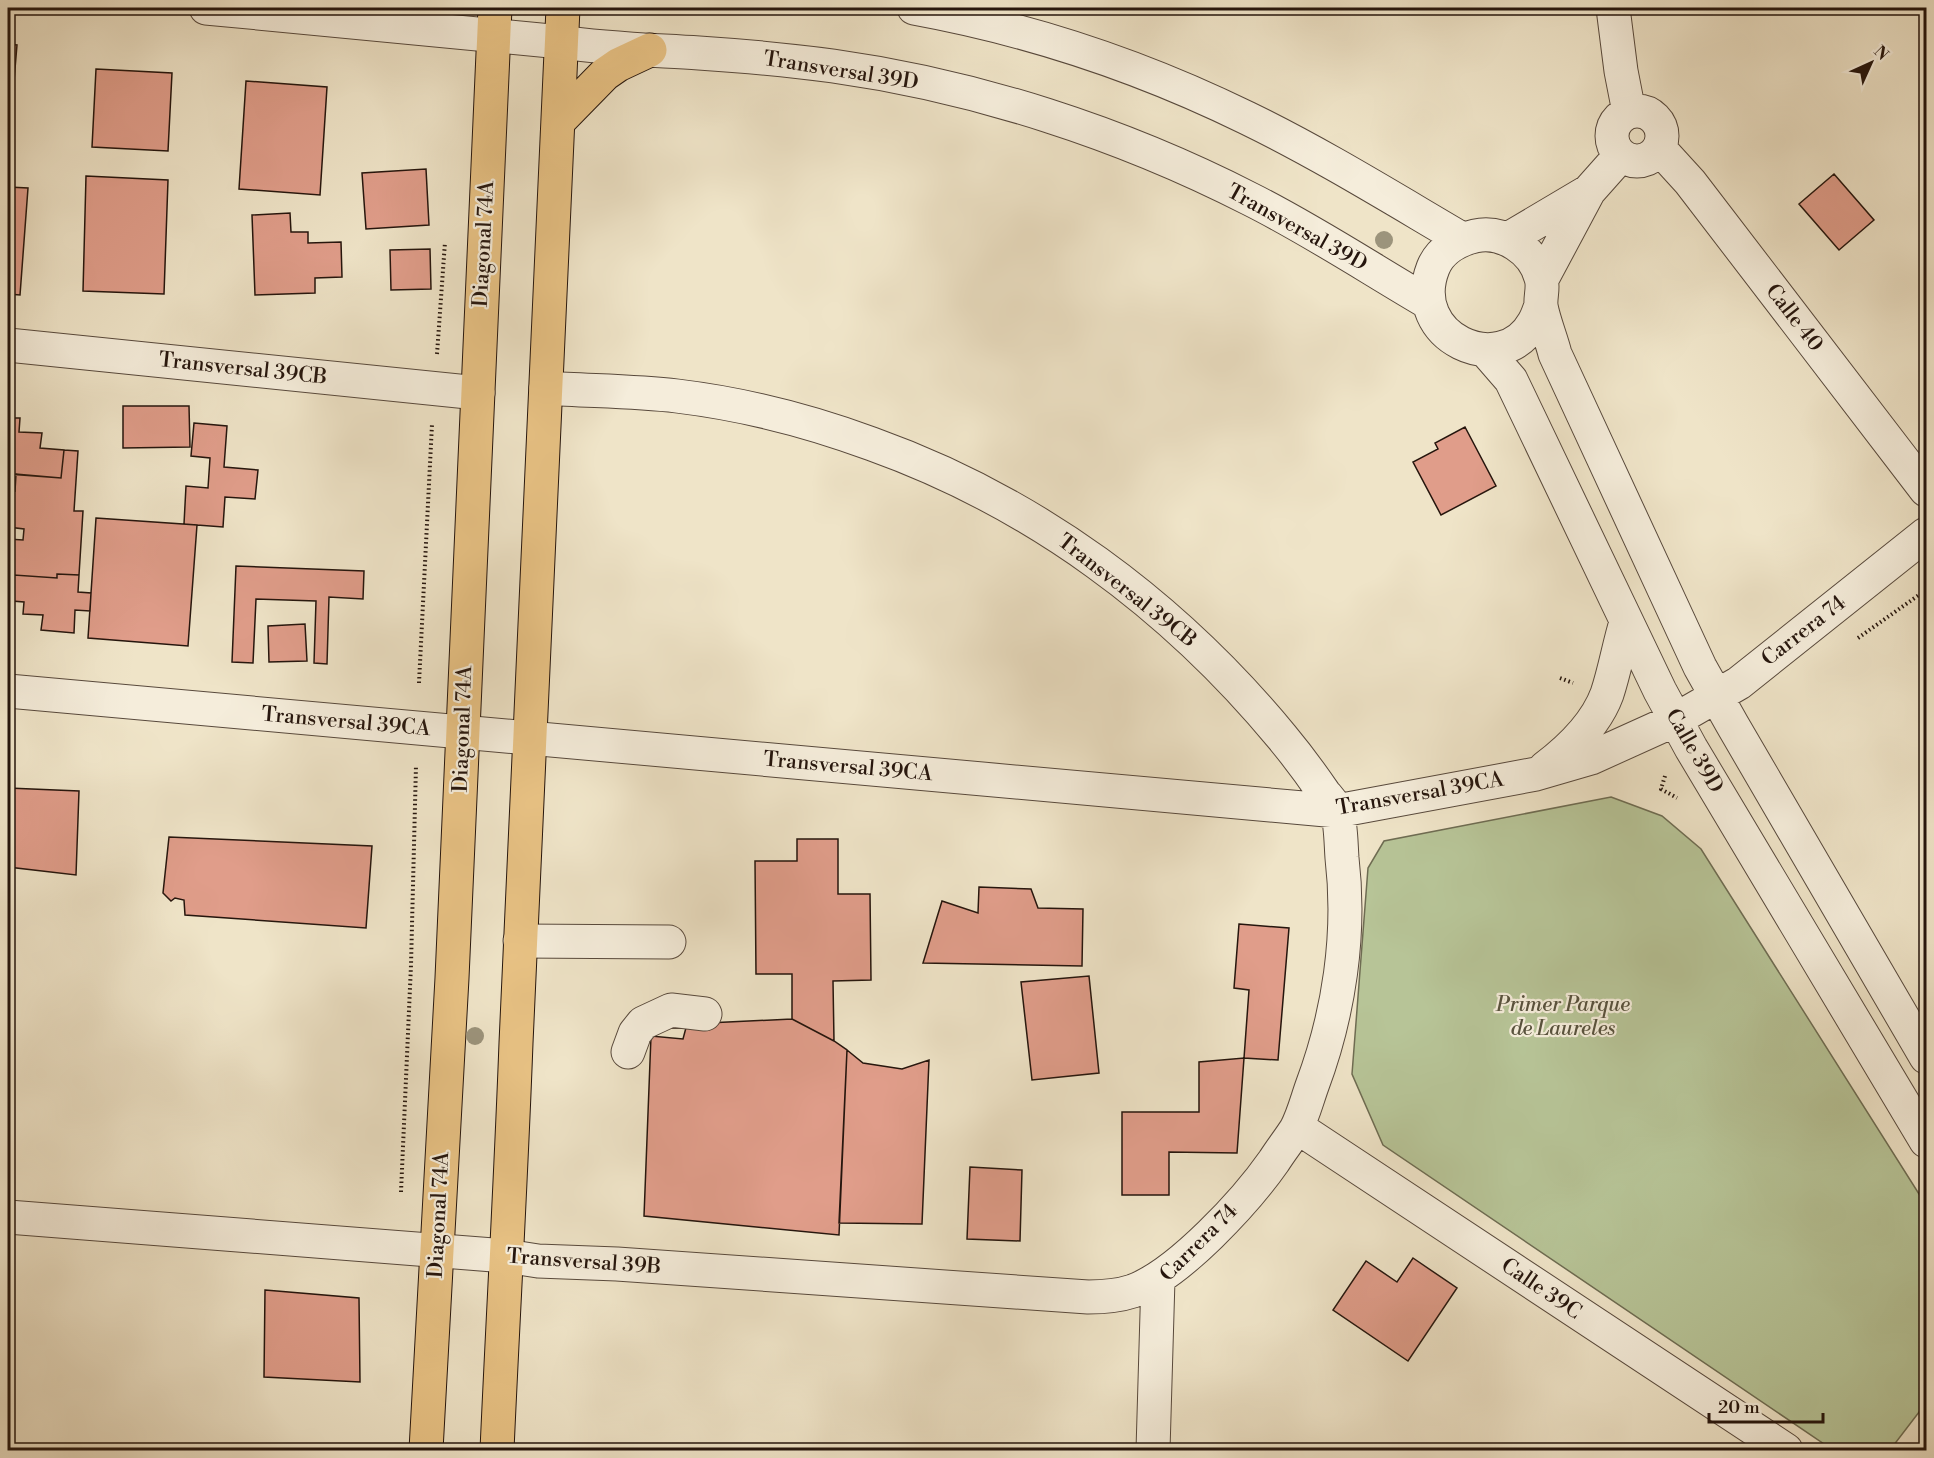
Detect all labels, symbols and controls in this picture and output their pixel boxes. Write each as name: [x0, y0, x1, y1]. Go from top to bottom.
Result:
north arrow: [1841, 33, 1901, 93]
text: N: [1869, 42, 1893, 65]
street label: Transversal 39D: [762, 46, 920, 96]
street label: Transversal 39D: [1222, 179, 1372, 277]
street label: Diagonal 74A: [468, 180, 500, 308]
street label: Calle 40: [1759, 279, 1829, 357]
street label: Transversal 39CB: [157, 347, 329, 391]
street label: Transversal 39CB: [1052, 529, 1202, 653]
street label: Carrera 74: [1757, 590, 1851, 672]
street label: Diagonal 74A: [448, 665, 478, 793]
street label: Transversal 39CA: [260, 702, 432, 742]
street label: Calle 39D: [1659, 704, 1729, 798]
street label: Transversal 39CA: [762, 747, 934, 787]
street label: Transversal 39CA: [1334, 766, 1506, 822]
park label: Primer Parque de Laureles: [1495, 992, 1630, 1042]
street label: Diagonal 74A: [423, 1151, 455, 1279]
street label: Carrera 74: [1154, 1198, 1244, 1288]
street label: Transversal 39B: [506, 1244, 662, 1280]
street label: Calle 39C: [1496, 1253, 1586, 1325]
scale bar: [1709, 1386, 1823, 1424]
text: 20 m: [1718, 1396, 1760, 1419]

